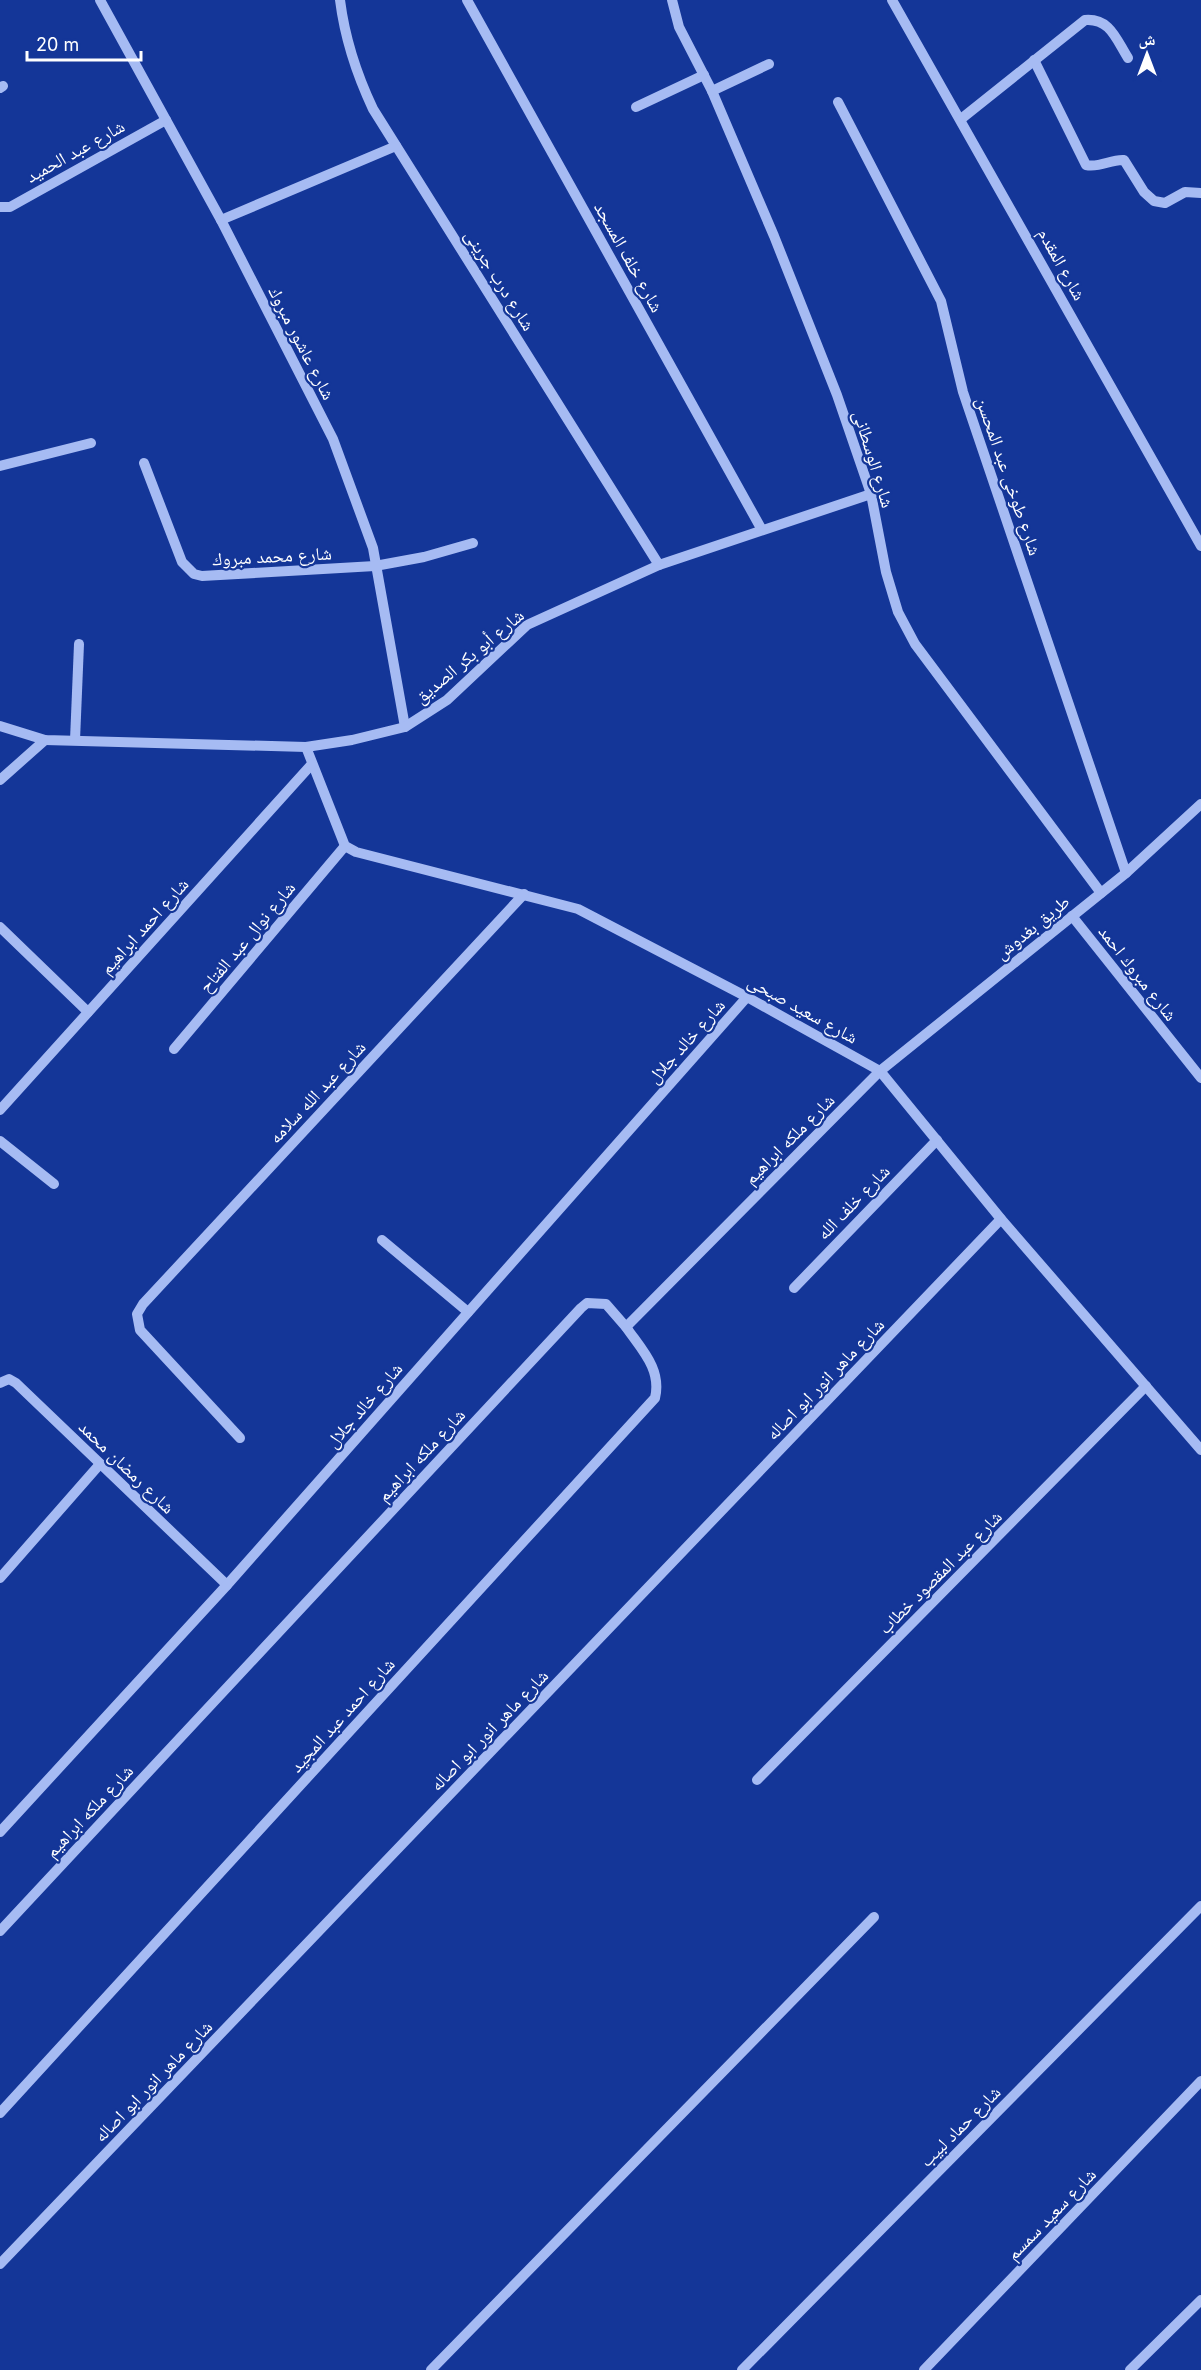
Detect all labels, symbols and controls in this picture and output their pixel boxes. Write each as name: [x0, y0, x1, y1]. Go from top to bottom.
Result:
scale bar: [27, 24, 141, 62]
north arrow: [1117, 24, 1177, 84]
text: ش: [1139, 29, 1156, 49]
text: 20 m: [36, 34, 79, 55]
street label: شارع عبد الحميد: [22, 115, 129, 188]
street label: شارع خلف المسجد: [589, 198, 668, 316]
street label: شارع المقدم: [1032, 224, 1090, 305]
street label: شارع درب جرينى: [460, 226, 539, 335]
street label: شارع عاشور مبروك: [264, 283, 340, 404]
street label: شارع طوخى عبد المحسن: [971, 394, 1046, 558]
street label: شارع الوسطانى: [848, 408, 899, 511]
street label: شارع محمد مبروك: [212, 542, 332, 571]
street label: شارع أبو بكر الصديق: [410, 604, 528, 708]
street label: شارع احمد ابراهيم: [95, 874, 194, 980]
street label: شارع نوال عبد الفتاح: [195, 877, 301, 998]
street label: طريق بغدوش: [991, 891, 1074, 964]
street label: شارع مبروك احمد: [1093, 921, 1182, 1025]
street label: شارع سعيد صبحى: [744, 970, 862, 1049]
street label: شارع خالد جلال: [643, 995, 730, 1088]
street label: شارع عبد الله سلامه: [264, 1037, 370, 1148]
street label: شارع ملكه ابراهيم: [739, 1089, 840, 1190]
street label: شارع خلف الله: [812, 1160, 894, 1244]
street label: شارع ماهر انور ابو اصاله: [762, 1314, 889, 1445]
street label: شارع خالد جلال: [321, 1358, 407, 1452]
street label: شارع ملكه ابراهيم: [373, 1404, 471, 1507]
street label: شارع رمضان محمد: [74, 1416, 179, 1519]
street label: شارع عبد المقصود خطاب: [874, 1506, 1007, 1639]
street label: شارع احمد عبد المجيد: [285, 1654, 400, 1777]
street label: شارع ماهر انور ابو اصاله: [426, 1665, 553, 1796]
street label: شارع ملكه ابراهيم: [41, 1760, 139, 1863]
street label: شارع ماهر انور ابو اصاله: [90, 2016, 217, 2147]
street label: شارع حماد لبيب: [915, 2081, 1005, 2171]
street label: شارع سعيد سمسم: [1002, 2164, 1101, 2266]

